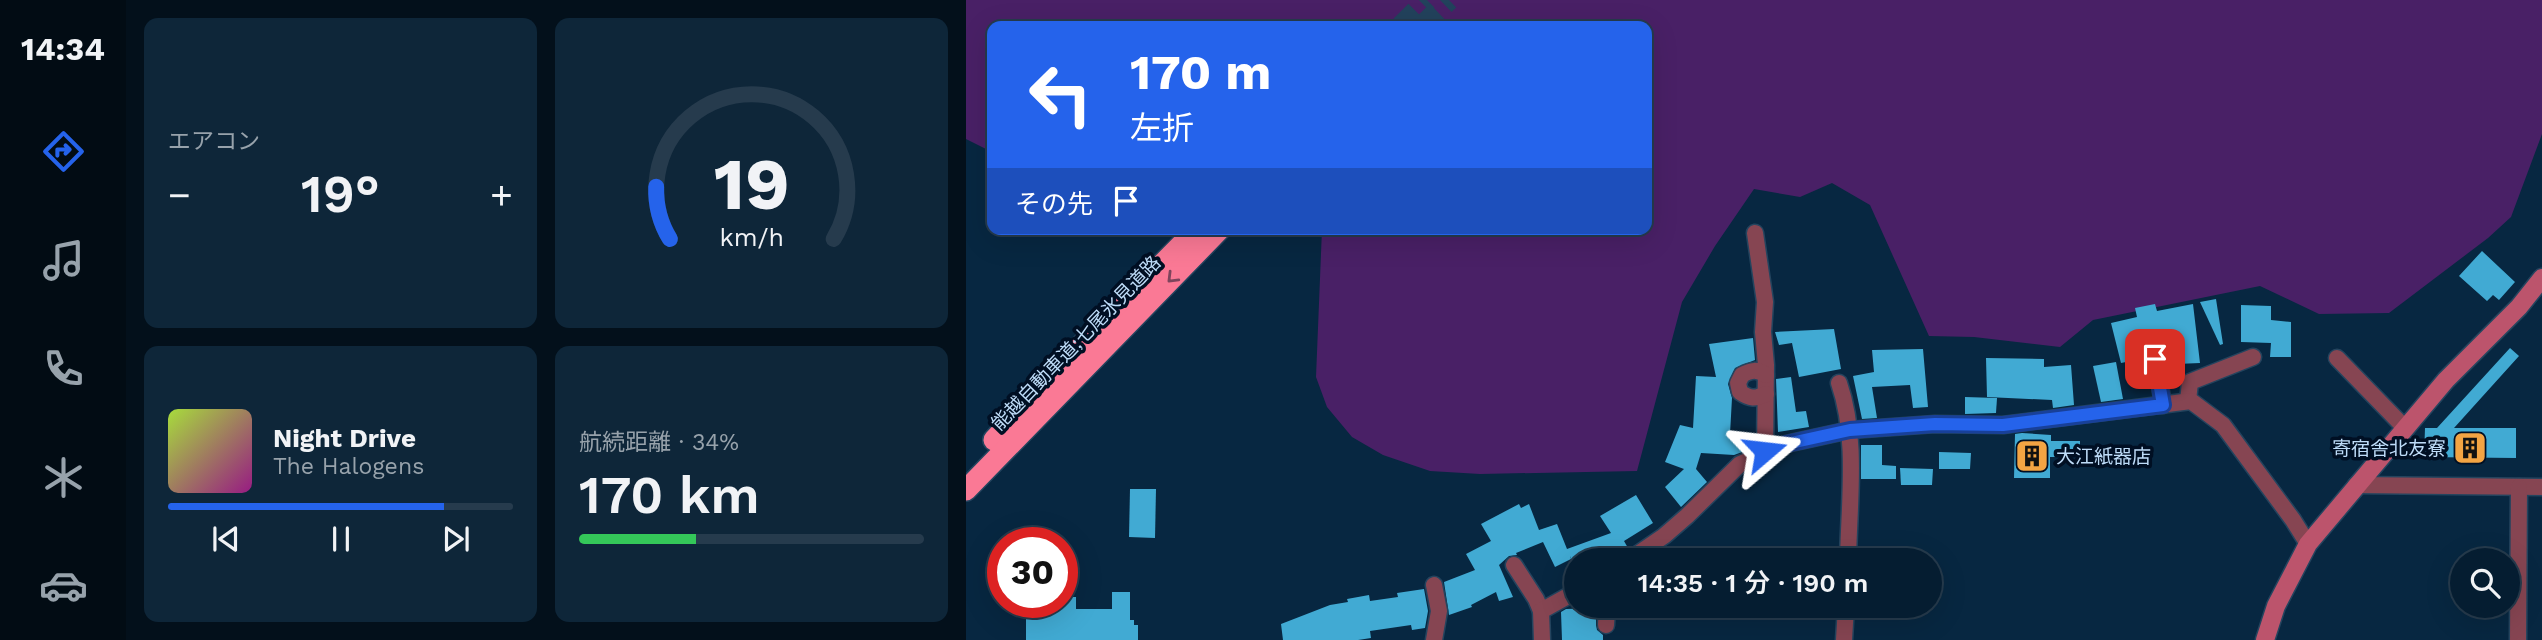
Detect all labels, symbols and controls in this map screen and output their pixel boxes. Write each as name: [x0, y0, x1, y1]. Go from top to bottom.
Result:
text: 14:34: [21, 30, 105, 68]
text: 170 m: [1130, 43, 1271, 101]
icon: left: [1015, 49, 1106, 140]
text: 左折: [1130, 109, 1194, 147]
icon: directions: [39, 127, 88, 176]
text: エアコン: [168, 128, 260, 155]
text: 19: [713, 141, 790, 227]
text: 19°: [301, 164, 380, 225]
text: −: [168, 173, 191, 217]
text: +: [490, 173, 513, 217]
icon: arrive: [1107, 182, 1145, 220]
text: その先: [1015, 189, 1093, 219]
text: km/h: [719, 223, 784, 252]
icon: music: [39, 236, 88, 285]
street label: 能越自動車道;七尾氷見道路: [987, 251, 1165, 435]
one-way arrow: [1167, 270, 1180, 283]
pin: [2125, 329, 2185, 389]
icon: arrive: [2136, 340, 2174, 378]
icon: phone: [39, 344, 88, 393]
position arrow: [1728, 414, 1802, 488]
text: Night Drive: [273, 423, 416, 453]
text: 航続距離 · 34%: [579, 429, 739, 456]
building icon: 寄宿舎北友寮: [2451, 429, 2489, 467]
building icon: 大江紙器店: [2013, 437, 2051, 475]
place label: 寄宿舎北友寮: [2332, 437, 2446, 460]
place label: 大江紙器店: [2056, 445, 2151, 468]
icon: climate: [39, 453, 88, 502]
text: The Halogens: [273, 453, 424, 480]
text: 170 km: [579, 465, 760, 526]
icon: previous: [207, 520, 245, 558]
icon: pause: [322, 520, 360, 558]
icon: next: [437, 520, 475, 558]
speed limit sign: 30: [987, 527, 1078, 618]
map controls: [2450, 548, 2520, 618]
button: search: [2450, 548, 2520, 618]
icon: car: [39, 561, 88, 610]
text: 14:35 · 1 分 · 190 m: [1638, 568, 1868, 598]

